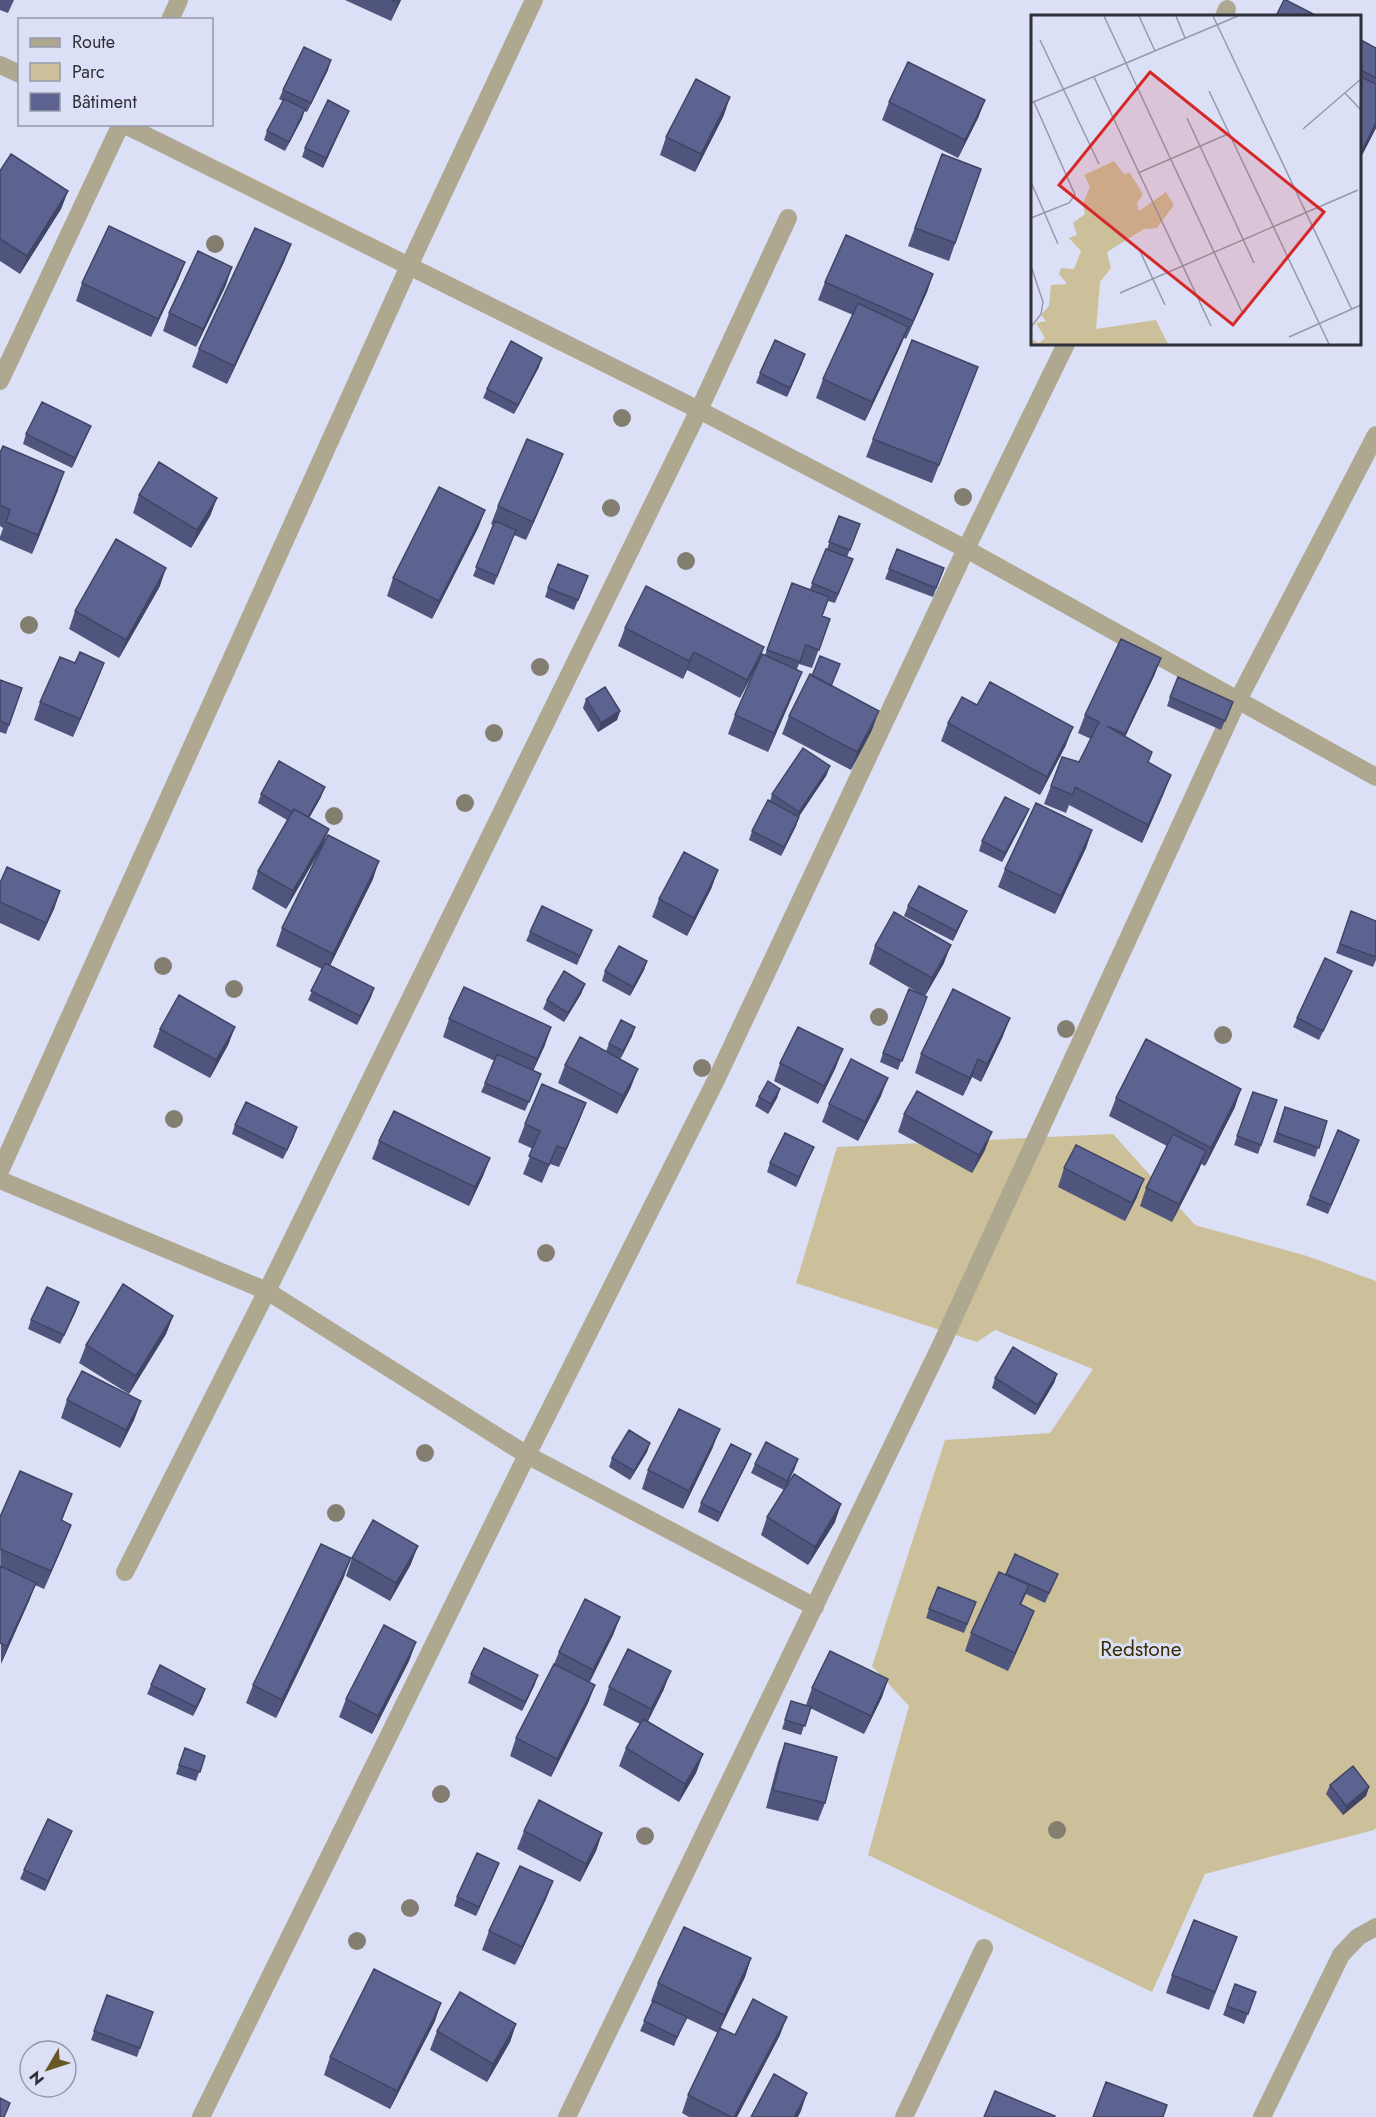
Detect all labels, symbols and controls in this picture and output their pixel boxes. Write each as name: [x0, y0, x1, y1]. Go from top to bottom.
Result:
inset map: [1031, 15, 1361, 345]
legend: [18, 18, 213, 126]
text: Route: [72, 29, 115, 55]
text: Parc: [72, 59, 105, 85]
text: Bâtiment: [72, 89, 138, 115]
park label: Redstone: [1100, 1634, 1182, 1664]
north arrow: [18, 2039, 78, 2099]
text: N: [24, 2066, 50, 2090]

